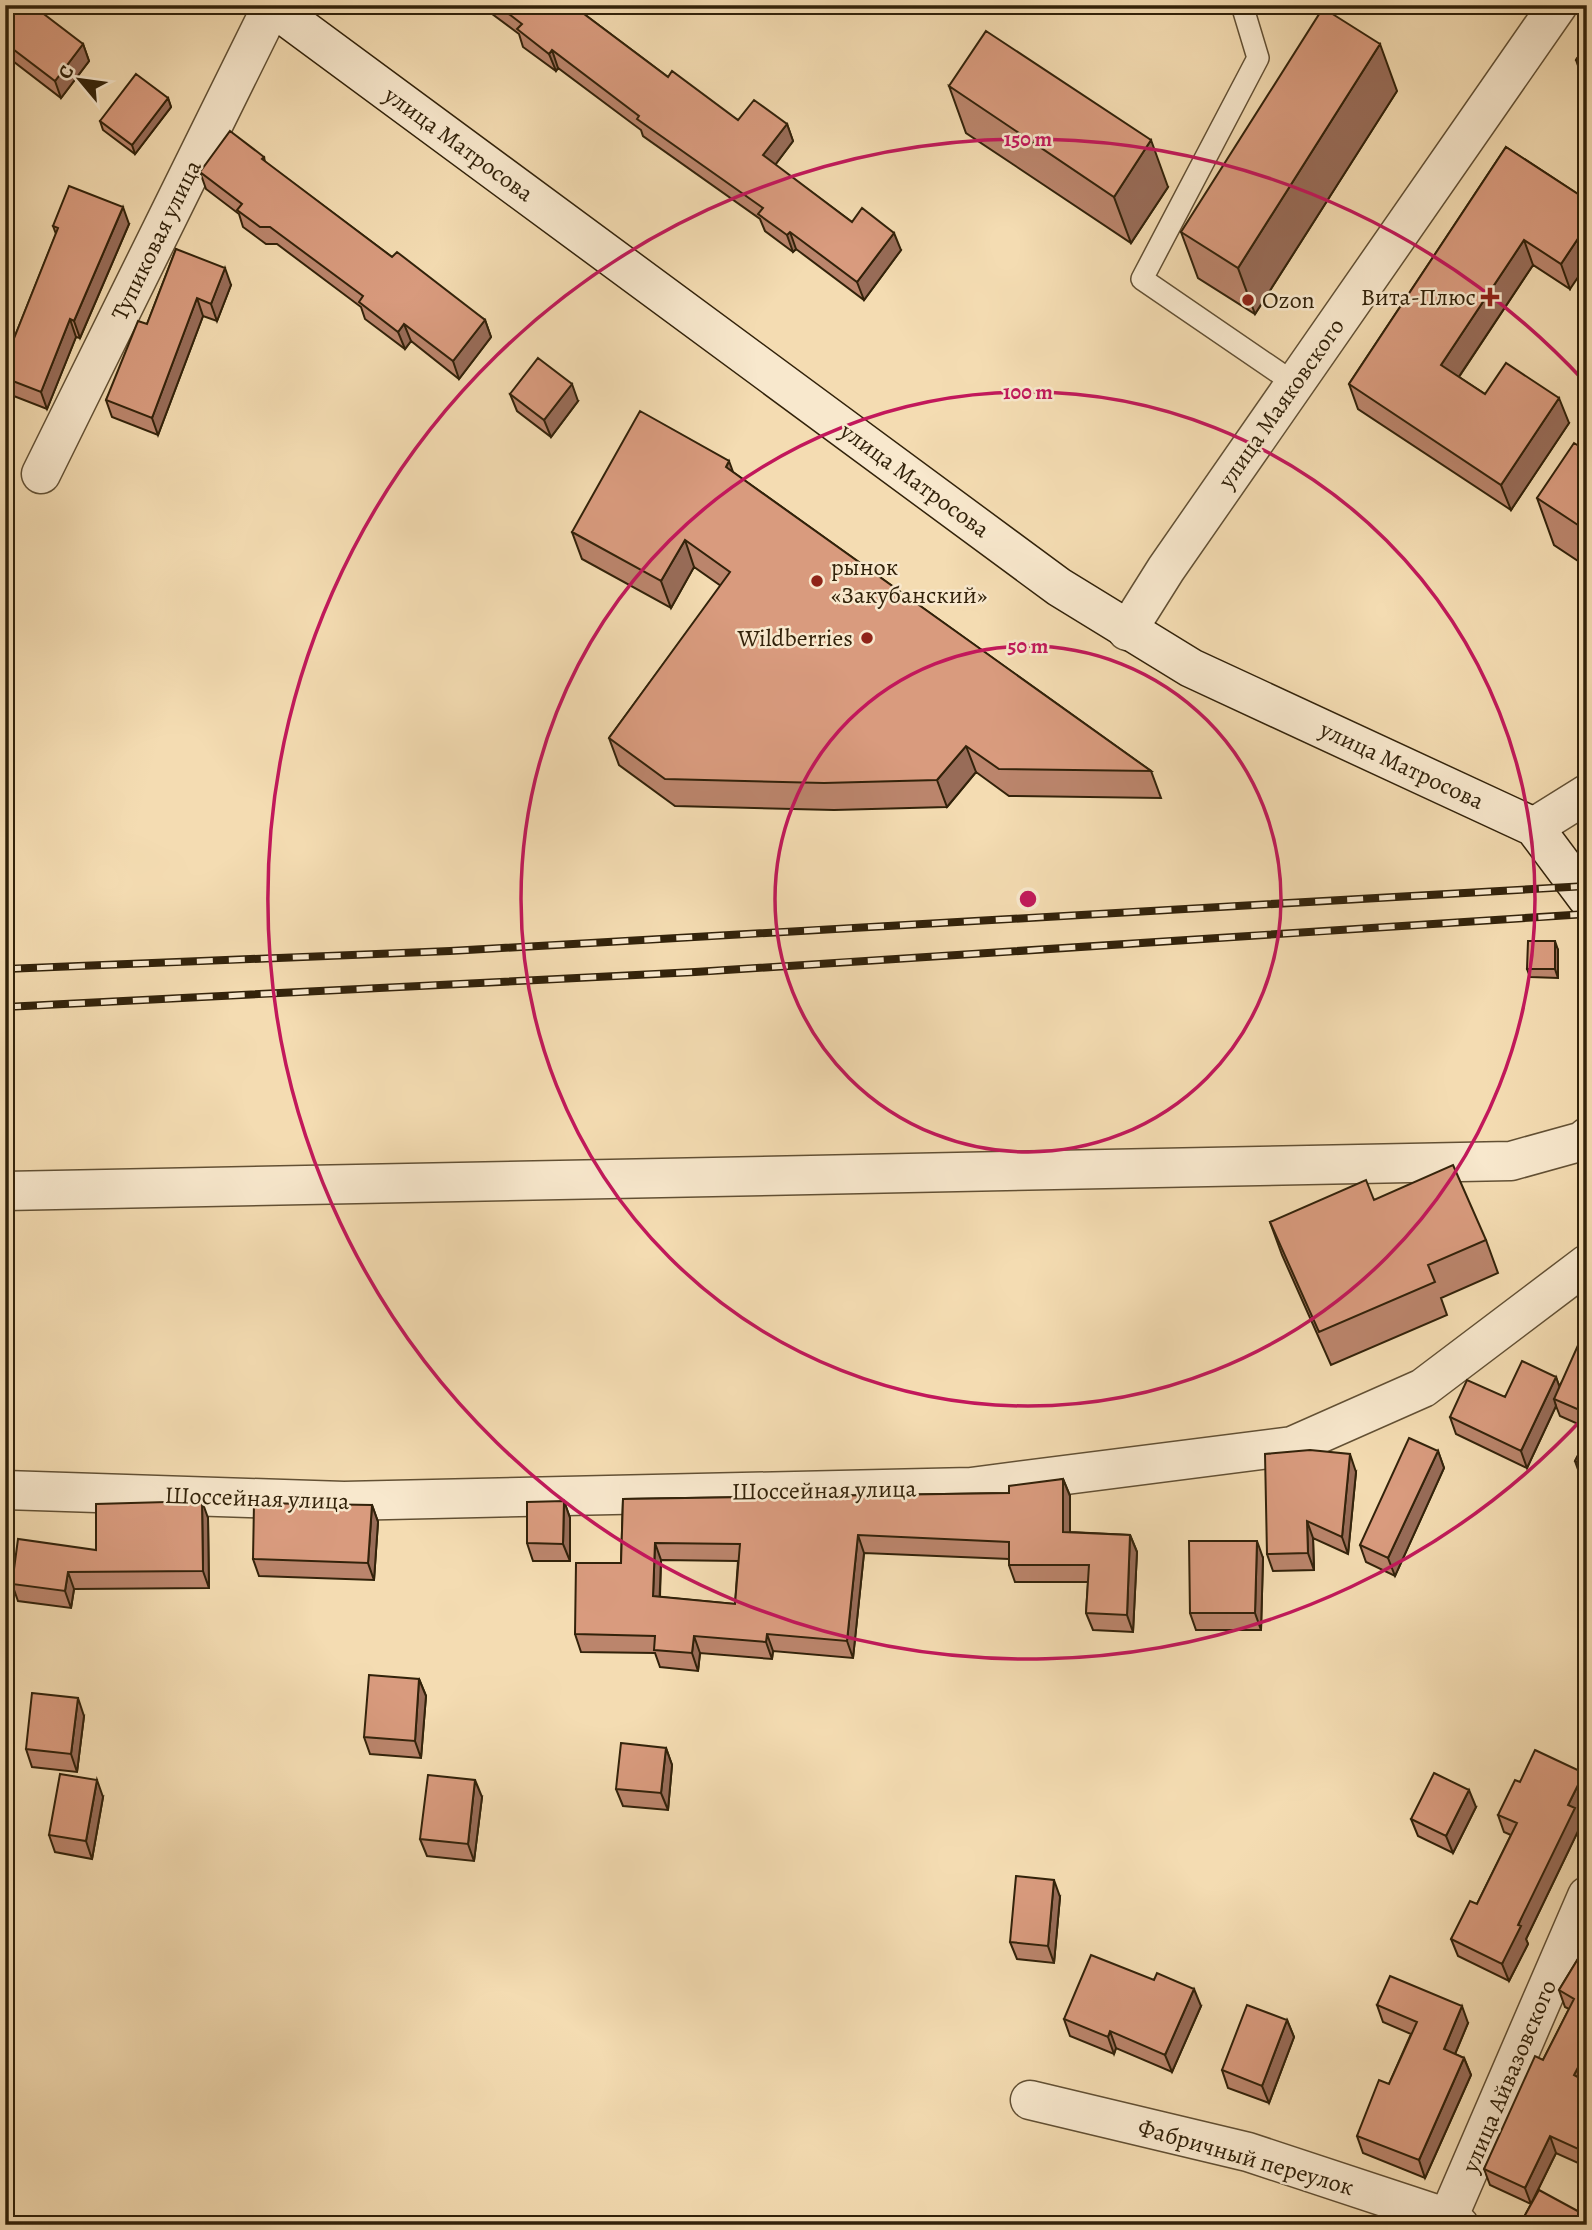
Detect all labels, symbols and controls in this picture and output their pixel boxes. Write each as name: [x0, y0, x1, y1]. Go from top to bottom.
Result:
north arrow: [46, 46, 116, 116]
text: С: [52, 61, 80, 84]
street label: улица Матросова: [377, 78, 540, 209]
text: 150 m: [1004, 125, 1053, 153]
street label: Тупиковая улица: [103, 154, 209, 326]
place label: Вита-Плюс: [1361, 281, 1476, 313]
place label: Ozon: [1262, 284, 1315, 316]
marker: Вита-Плюс: [1482, 289, 1498, 305]
marker: Ozon: [1240, 292, 1256, 308]
street label: улица Маяковского: [1210, 312, 1352, 495]
text: 100 m: [1003, 378, 1053, 406]
street label: улица Матросова: [833, 414, 996, 545]
place label: рынок «Закубанский»: [831, 551, 987, 611]
marker: рынок «Закубанский»: [809, 573, 825, 589]
place label: Wildberries: [737, 622, 853, 654]
marker: Wildberries: [859, 630, 875, 646]
text: 50 m: [1008, 632, 1049, 660]
street label: улица Матросова: [1314, 713, 1489, 817]
centre of rings: [1016, 887, 1040, 911]
street label: Шоссейная улица: [731, 1472, 917, 1508]
street label: Шоссейная улица: [164, 1479, 350, 1517]
street label: улица Айвазовского: [1454, 1975, 1564, 2178]
street label: Фабричный переулок: [1134, 2111, 1358, 2203]

